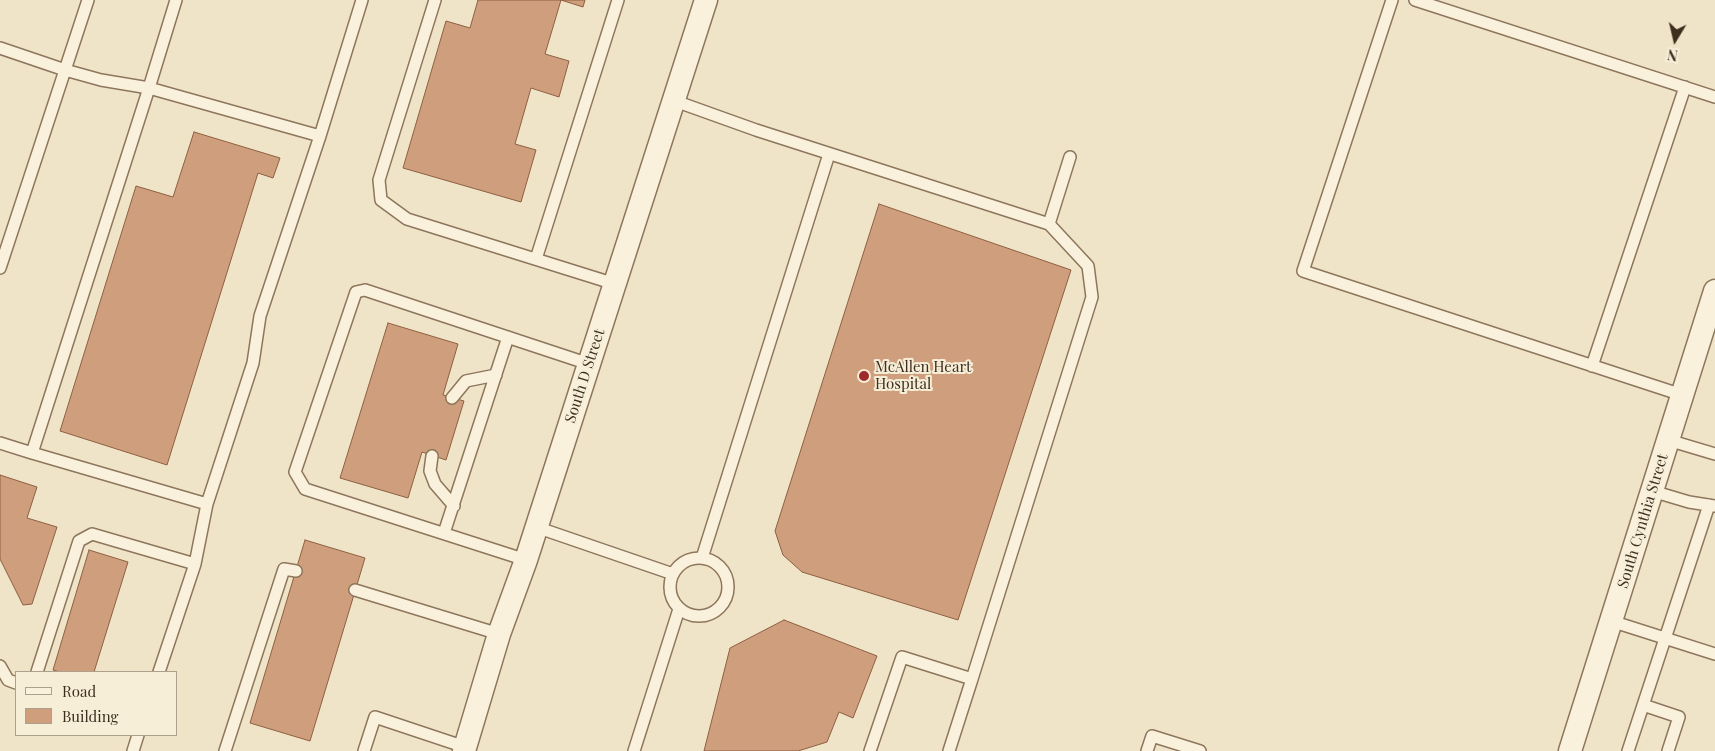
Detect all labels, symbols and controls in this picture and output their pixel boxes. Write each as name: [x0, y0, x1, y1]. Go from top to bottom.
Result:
north arrow: [1650, 15, 1700, 65]
text: N: [1666, 45, 1679, 65]
street label: South D Street: [561, 327, 609, 425]
place label: McAllen Heart Hospital: [875, 358, 971, 393]
marker: McAllen Heart Hospital: [857, 369, 871, 383]
street label: South Cynthia Street: [1614, 452, 1672, 590]
legend: [15, 671, 178, 736]
text: Road: [62, 681, 96, 701]
text: Building: [62, 706, 118, 726]

